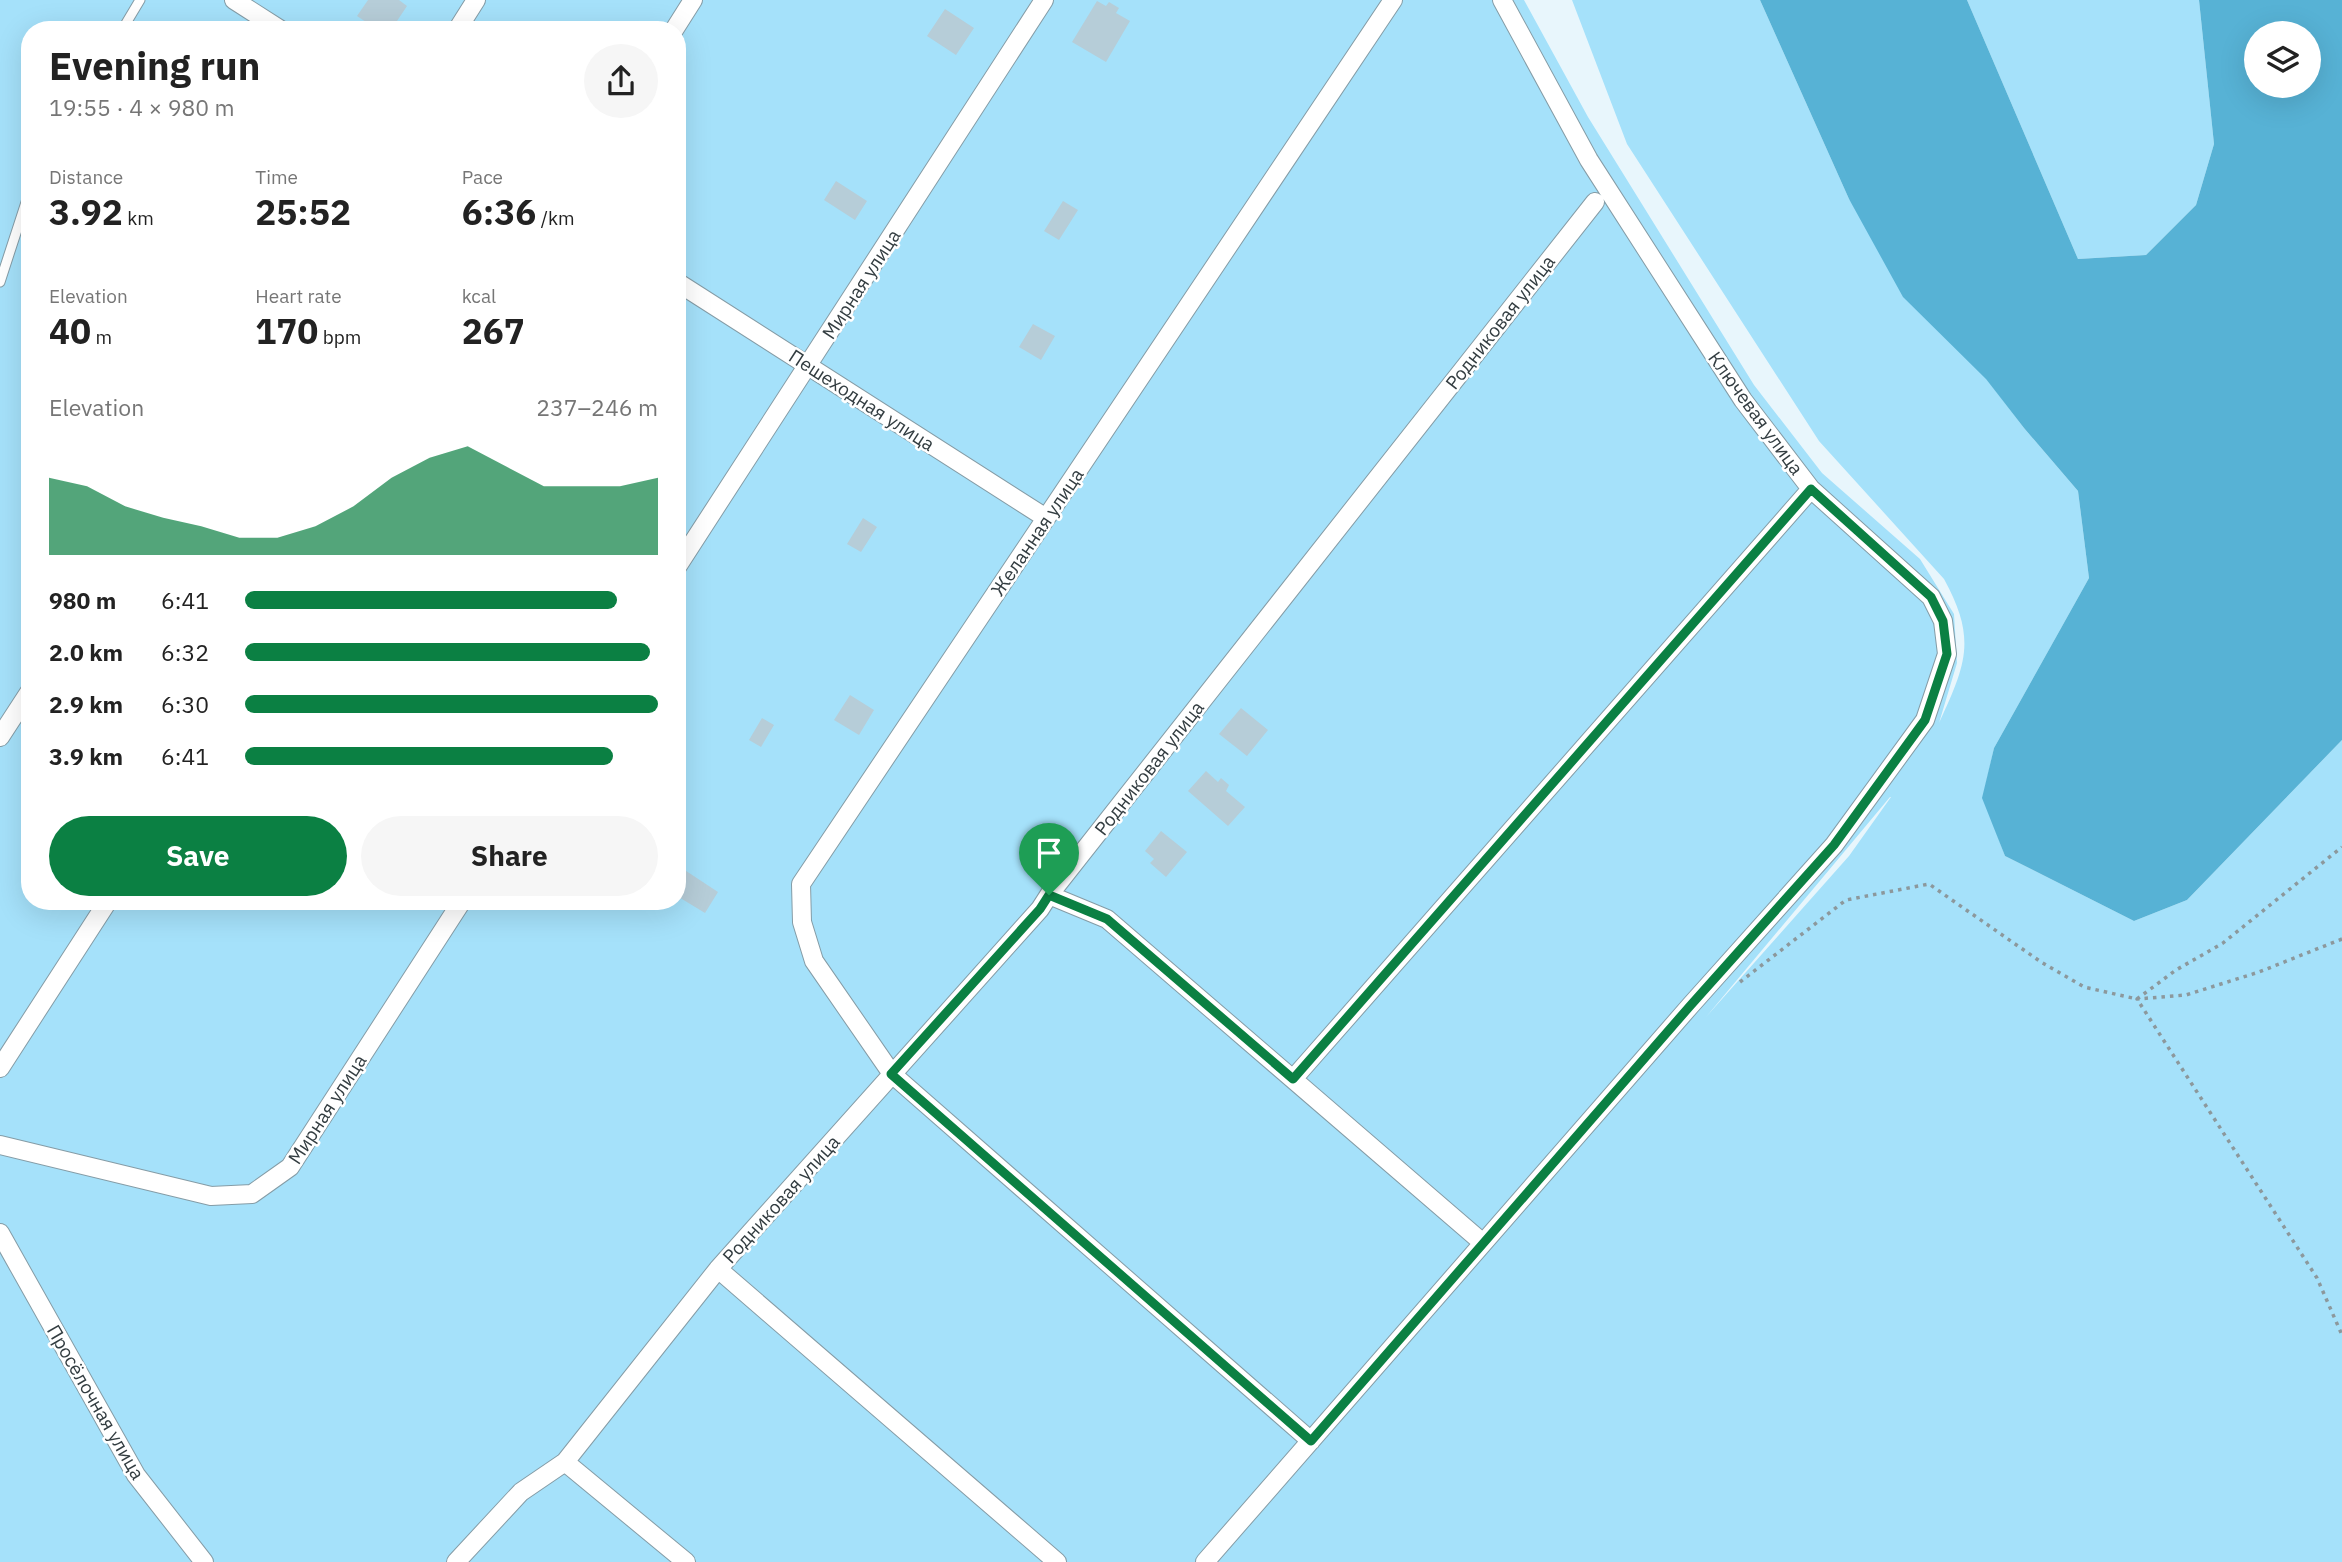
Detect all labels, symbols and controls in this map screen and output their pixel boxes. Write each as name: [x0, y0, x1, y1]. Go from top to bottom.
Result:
map controls: [2244, 21, 2321, 98]
button: layers: [2244, 21, 2321, 98]
text: Evening run: [49, 41, 260, 90]
button: share: [584, 44, 658, 118]
text: 19:55 · 4 × 980 m: [49, 92, 235, 122]
text: Distance: [49, 165, 123, 189]
text: Time: [255, 165, 298, 189]
text: Pace: [462, 165, 503, 189]
text: 3.92: [49, 189, 123, 235]
text: 25:52: [255, 189, 351, 235]
text: 6:36: [462, 189, 536, 235]
text: km: [123, 206, 154, 230]
text: /km: [536, 206, 575, 230]
street label: Мирная улица: [817, 225, 905, 343]
street label: Родниковая улица: [1440, 250, 1560, 394]
text: Elevation: [49, 284, 128, 308]
text: Heart rate: [255, 284, 342, 308]
text: kcal: [462, 284, 496, 308]
text: 40: [49, 308, 91, 354]
text: 170: [255, 308, 318, 354]
text: 267: [462, 308, 525, 354]
text: m: [91, 325, 112, 349]
text: bpm: [318, 325, 361, 349]
street label: Пешеходная улица: [785, 344, 939, 456]
street label: Ключевая улица: [1703, 347, 1809, 479]
text: Elevation: [49, 392, 144, 422]
text: 237–246 m: [536, 392, 658, 422]
street label: Желанная улица: [985, 463, 1089, 601]
text: 980 m: [49, 585, 116, 615]
text: 6:41: [161, 585, 209, 615]
text: 2.0 km: [49, 637, 123, 667]
text: 6:32: [161, 637, 209, 667]
text: 2.9 km: [49, 689, 123, 719]
text: 6:30: [161, 689, 209, 719]
street label: Родниковая улица: [1089, 696, 1209, 840]
text: 3.9 km: [49, 741, 123, 771]
text: 6:41: [161, 741, 209, 771]
button: Save: [49, 816, 347, 896]
button: Share: [361, 816, 658, 896]
pin: [1019, 823, 1079, 895]
icon: arrive: [1030, 834, 1068, 872]
street label: Мирная улица: [283, 1050, 371, 1168]
street label: Родниковая улица: [717, 1130, 845, 1268]
street label: Просёлочная улица: [42, 1320, 150, 1484]

